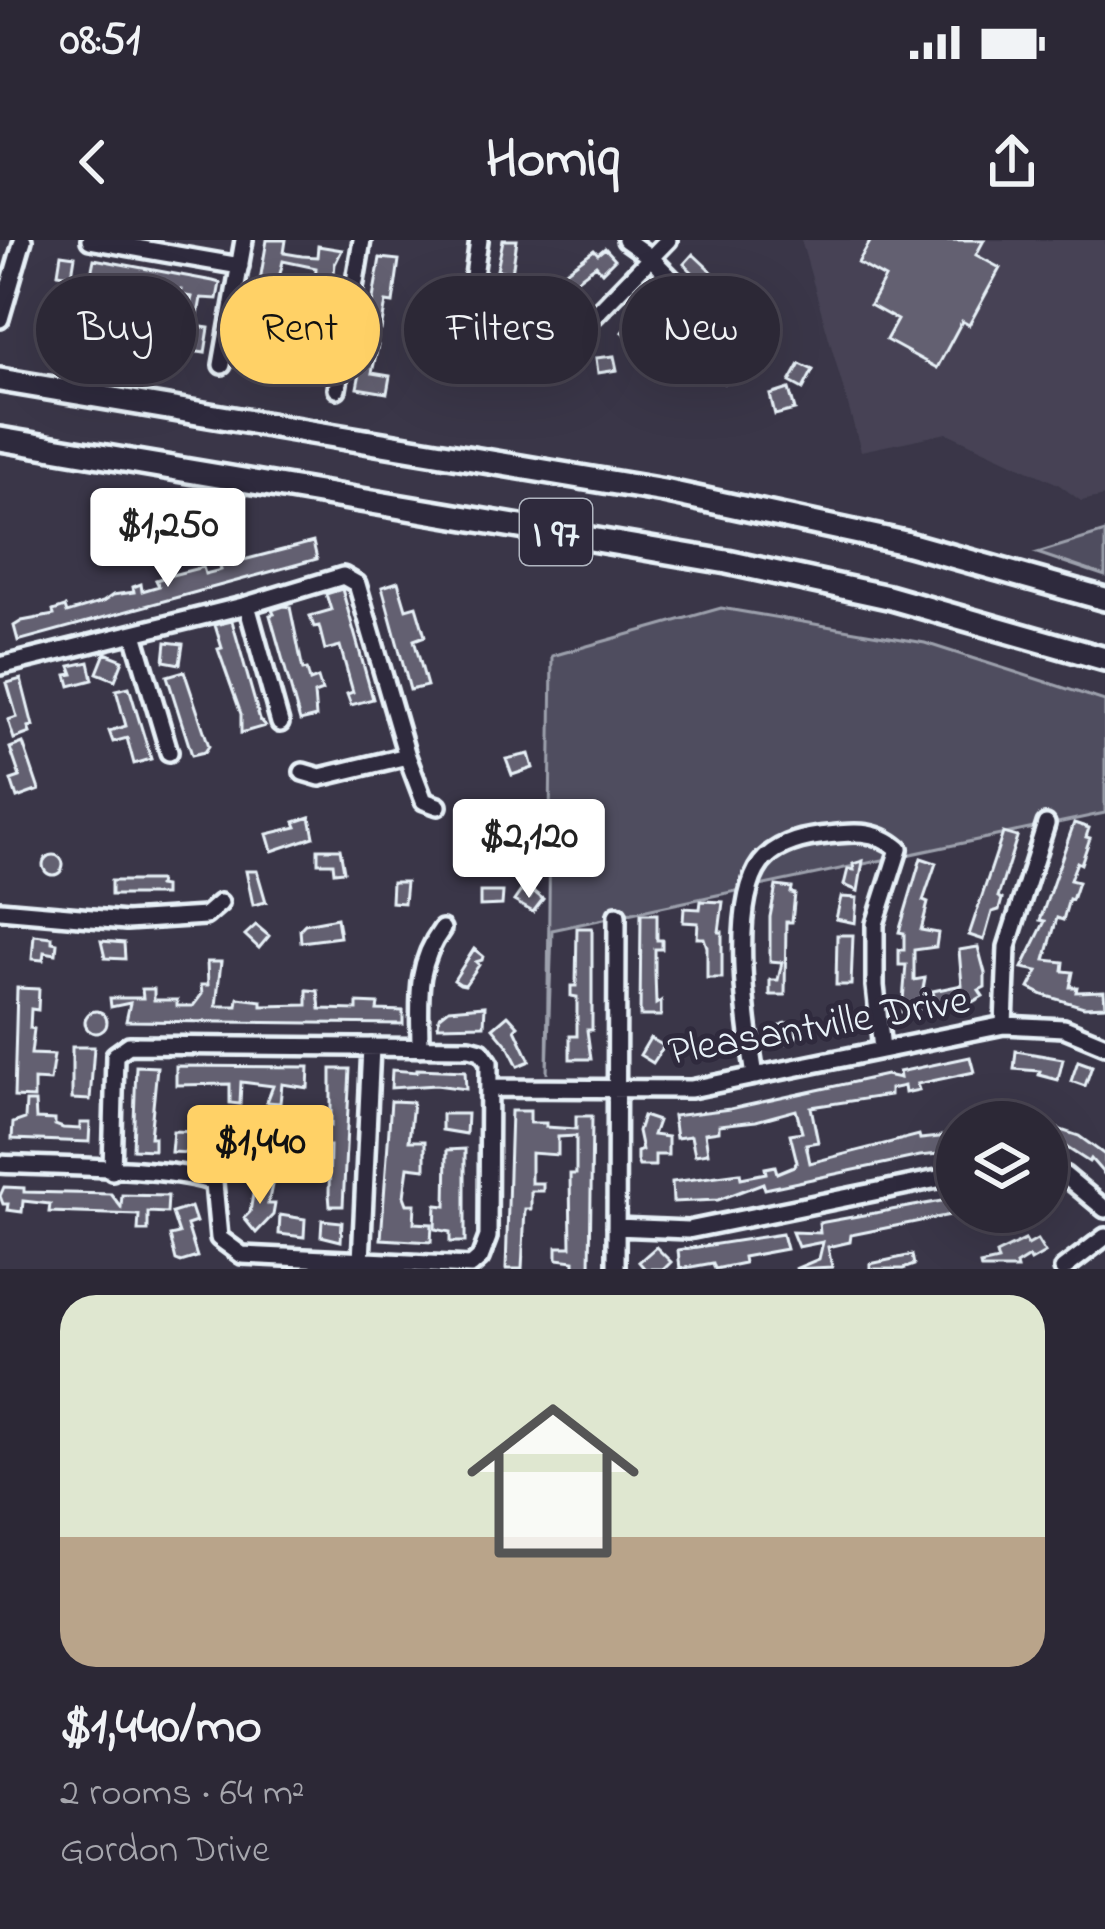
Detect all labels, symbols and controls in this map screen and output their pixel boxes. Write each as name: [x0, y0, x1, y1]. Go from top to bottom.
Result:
text: 08:51: [60, 9, 140, 75]
text: Homiq: [486, 123, 619, 201]
icon: back: [60, 129, 126, 195]
icon: share: [979, 129, 1045, 195]
chip: Buy: [36, 276, 196, 384]
chip: Rent: [220, 276, 380, 384]
chip: Filters: [404, 276, 598, 384]
chip: New: [622, 276, 780, 384]
pin: $1,250: [70, 488, 266, 590]
text: $1,250: [117, 498, 219, 555]
road number: I 97: [520, 499, 592, 565]
pin: $2,120: [431, 799, 627, 901]
text: $2,120: [480, 809, 578, 866]
street label: Pleasantville Drive: [664, 971, 974, 1084]
map controls: [936, 1101, 1068, 1233]
button: layers: [936, 1101, 1068, 1233]
pin: $1,440: [162, 1105, 358, 1207]
text: $1,440: [214, 1115, 306, 1172]
icon: home: [445, 1373, 661, 1589]
text: $1,440/mo: [60, 1691, 262, 1766]
text: 2 rooms · 64 m²: [60, 1766, 305, 1823]
text: Gordon Drive: [60, 1823, 269, 1880]

